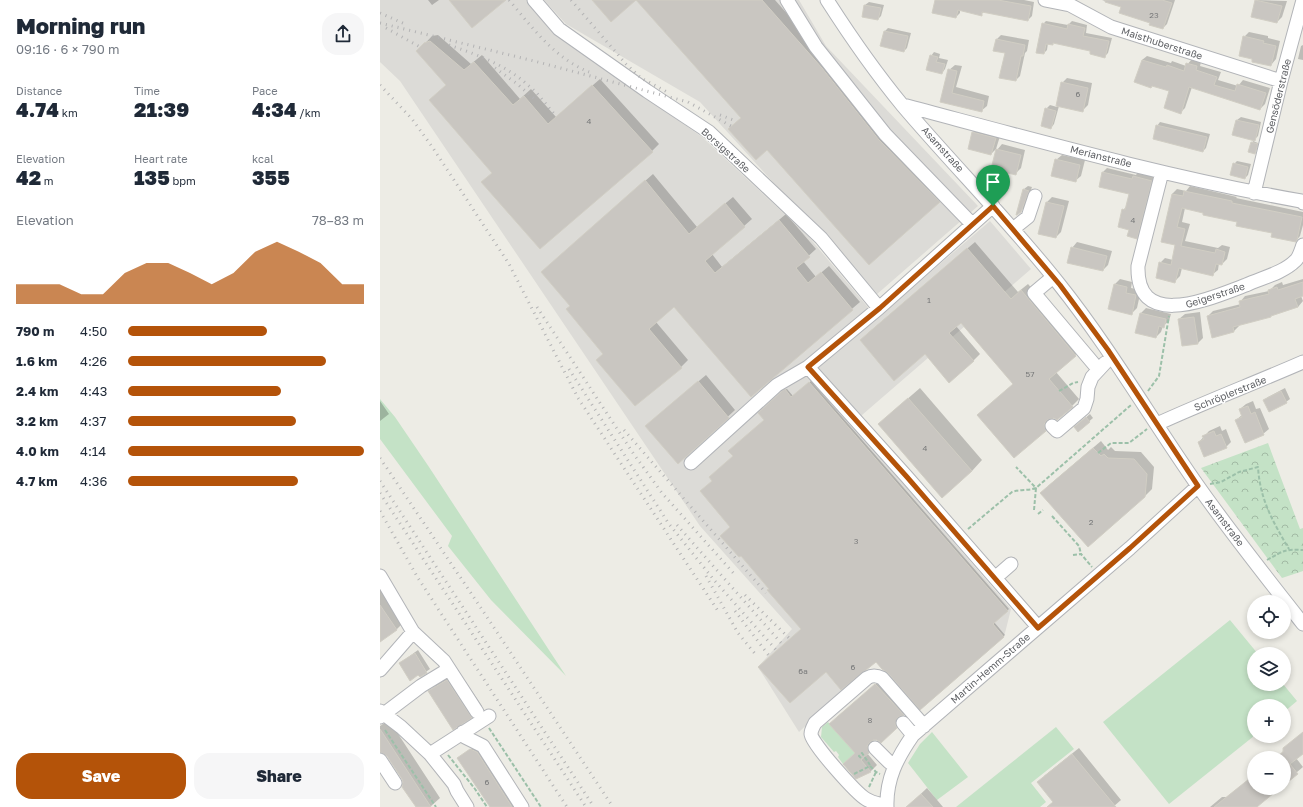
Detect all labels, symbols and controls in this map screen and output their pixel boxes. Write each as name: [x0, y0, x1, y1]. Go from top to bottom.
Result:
house number: 23: [1149, 10, 1159, 20]
text: Morning run: [16, 12, 145, 39]
button: share: [322, 13, 364, 55]
street label: Maisthuberstraße: [1120, 24, 1204, 62]
text: 09:16 · 6 × 790 m: [16, 41, 119, 57]
street label: Gensöderstraße: [1263, 57, 1293, 135]
text: Distance: [16, 84, 62, 97]
text: Time: [134, 84, 160, 97]
text: Pace: [252, 84, 278, 97]
house number: 6: [1076, 89, 1081, 99]
text: 4.74: [16, 97, 59, 121]
text: 21:39: [134, 97, 189, 121]
text: 4:34: [252, 97, 297, 121]
text: km: [59, 106, 78, 119]
text: /km: [297, 106, 321, 119]
house number: 4: [587, 116, 592, 126]
street label: Asamstraße: [920, 124, 967, 174]
street label: Borsigstraße: [699, 125, 753, 175]
street label: Merianstraße: [1069, 143, 1133, 170]
text: Elevation: [16, 152, 65, 165]
text: Heart rate: [134, 152, 188, 165]
text: kcal: [252, 152, 274, 165]
text: 42: [16, 165, 41, 189]
text: 135: [134, 165, 170, 189]
text: 355: [252, 165, 290, 189]
pin: [976, 165, 1010, 206]
icon: arrive: [982, 171, 1004, 193]
text: m: [41, 174, 54, 187]
text: bpm: [170, 174, 196, 187]
text: Elevation: [16, 212, 74, 228]
text: 78–83 m: [312, 212, 364, 228]
house number: 4: [1131, 215, 1136, 225]
street label: Geigerstraße: [1184, 280, 1246, 310]
house number: 1: [927, 295, 931, 305]
text: 790 m: [16, 323, 54, 339]
text: 4:50: [80, 323, 107, 339]
text: 1.6 km: [16, 353, 57, 369]
text: 4:26: [80, 353, 107, 369]
house number: 57: [1026, 369, 1034, 379]
street label: Schröplerstraße: [1192, 373, 1268, 413]
text: 2.4 km: [16, 383, 58, 399]
text: 4:43: [80, 383, 107, 399]
text: 3.2 km: [16, 413, 58, 429]
text: 4:37: [80, 413, 106, 429]
text: 4.0 km: [16, 443, 59, 459]
text: 4:14: [80, 443, 106, 459]
house number: 4: [923, 443, 928, 453]
text: 4.7 km: [16, 473, 58, 489]
text: 4:36: [80, 473, 107, 489]
street label: Asamstraße: [1203, 496, 1247, 548]
house number: 2: [1089, 517, 1094, 527]
house number: 3: [854, 536, 859, 546]
map controls: [1247, 595, 1291, 795]
button: locate: [1247, 595, 1291, 639]
street label: Martin-Hemm-Straße: [948, 630, 1032, 706]
button: layers: [1247, 647, 1291, 691]
house number: 6: [851, 662, 856, 672]
house number: 6a: [798, 666, 808, 676]
button: +: [1247, 699, 1291, 743]
house number: 8: [868, 715, 873, 725]
button: −: [1247, 751, 1291, 795]
button: Save: [16, 753, 186, 799]
button: Share: [194, 753, 364, 799]
house number: 6: [485, 777, 490, 787]

